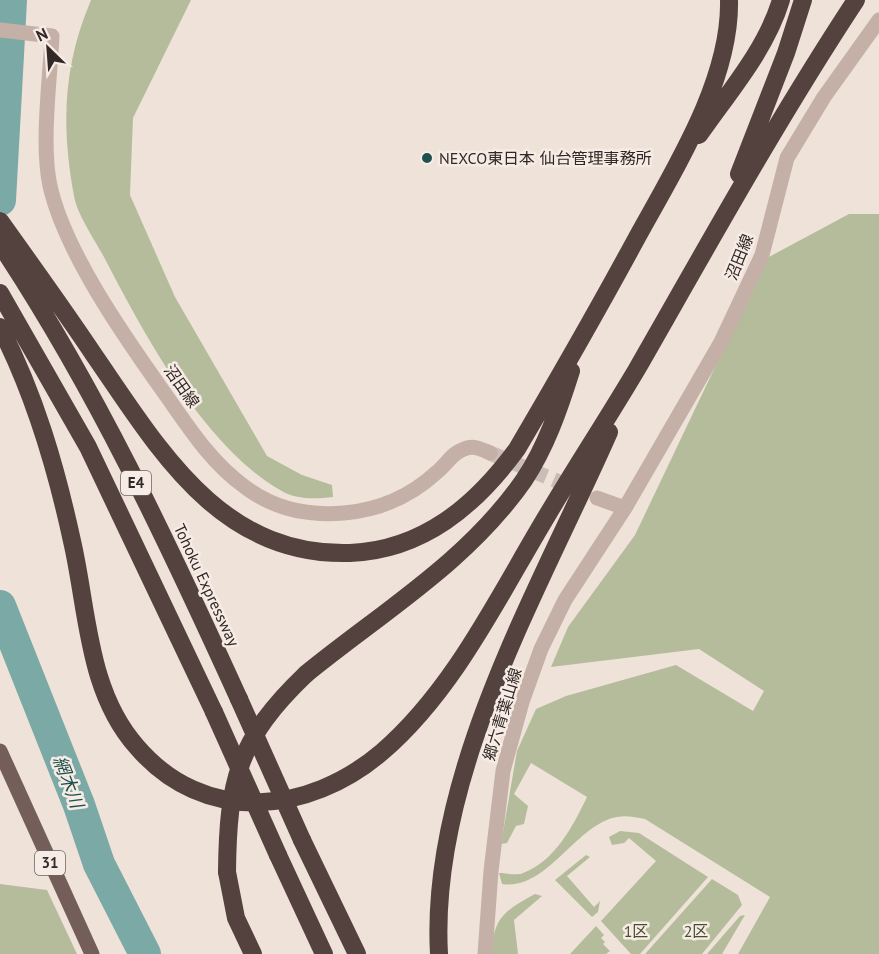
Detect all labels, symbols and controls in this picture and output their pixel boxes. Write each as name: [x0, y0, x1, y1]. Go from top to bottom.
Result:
north arrow: [18, 18, 78, 78]
text: N: [33, 23, 51, 46]
place label: NEXCO東日本 仙台管理事務所: [439, 148, 651, 168]
marker: NEXCO東日本 仙台管理事務所: [420, 151, 434, 165]
street label: 沼田線: [721, 231, 757, 283]
street label: 沼田線: [160, 361, 204, 411]
road number: E4: [121, 471, 151, 495]
street label: Tohoku Expressway: [170, 521, 244, 650]
street label: 郷六青葉山線: [478, 665, 526, 763]
water label: 網木川: [48, 752, 90, 813]
road number: 31: [35, 851, 65, 875]
park label: 1区: [624, 921, 648, 941]
park label: 2区: [684, 921, 708, 941]

